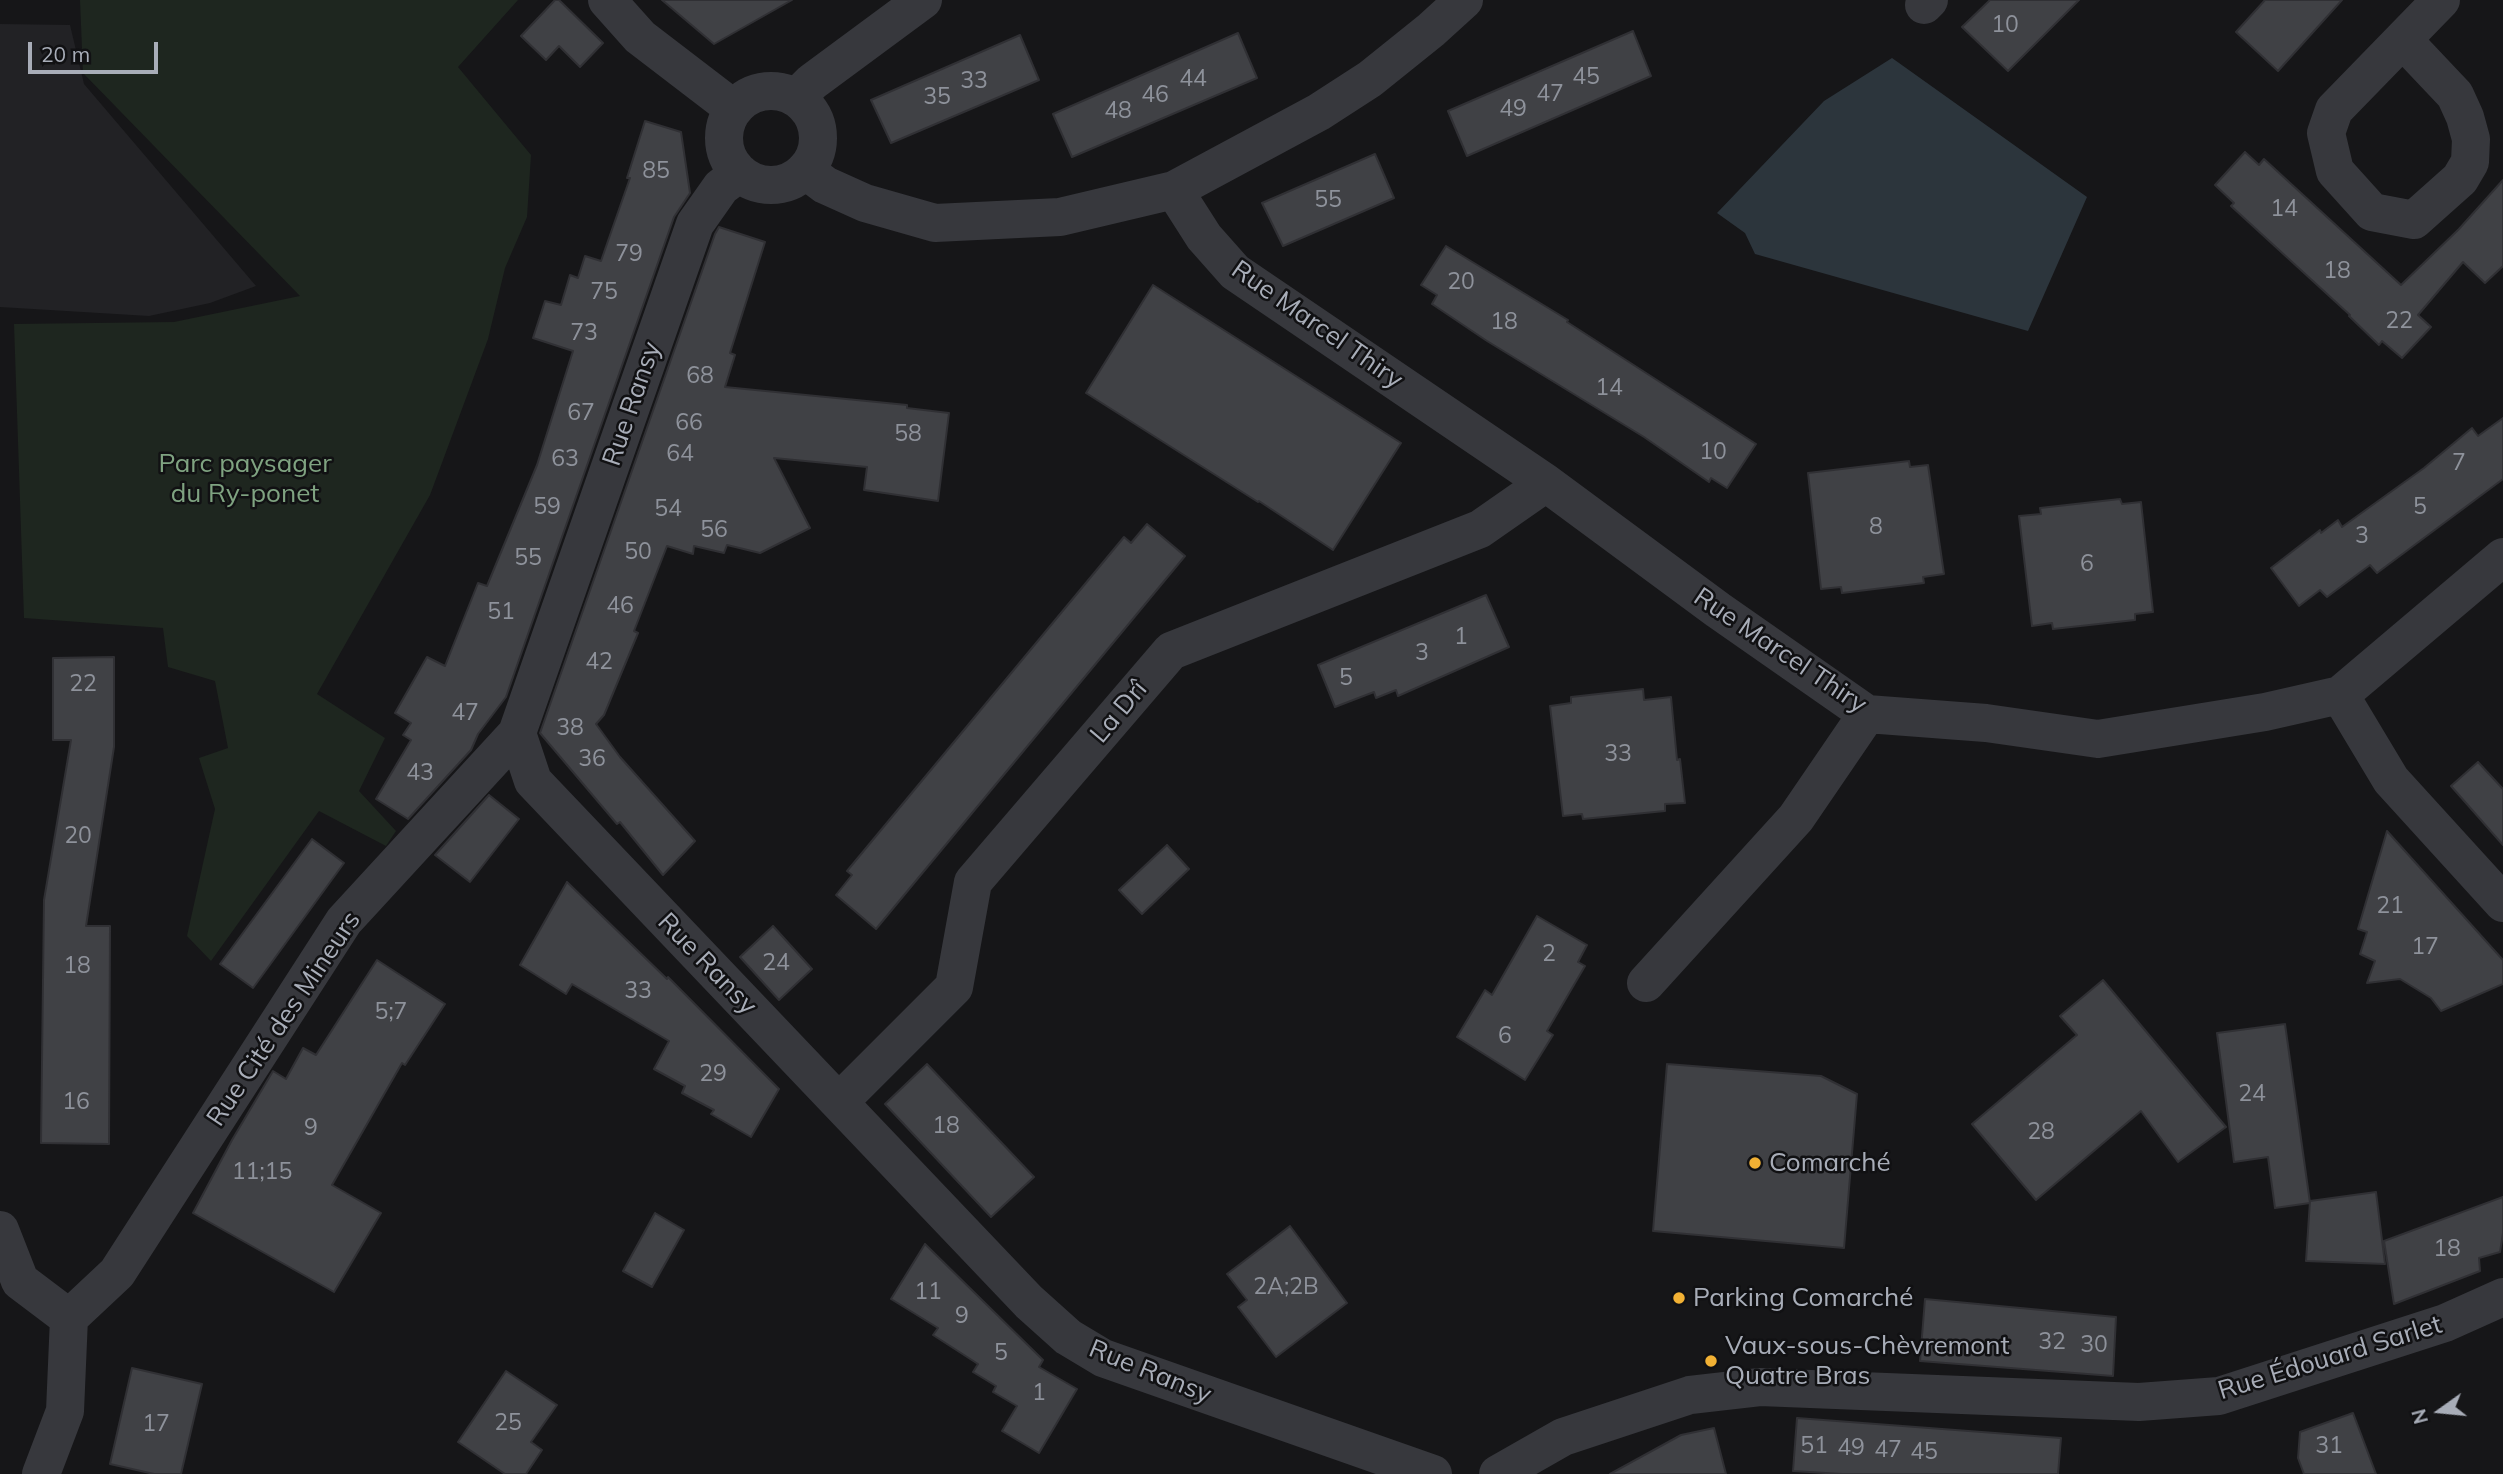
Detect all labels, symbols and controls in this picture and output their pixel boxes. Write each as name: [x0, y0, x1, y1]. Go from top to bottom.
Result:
house number: 10: [1991, 11, 2019, 39]
scale bar: [32, 28, 161, 72]
text: 20 m: [41, 41, 90, 67]
house number: 45: [1572, 63, 1600, 91]
house number: 44: [1179, 65, 1207, 93]
house number: 33: [960, 67, 988, 95]
house number: 47: [1536, 80, 1564, 108]
house number: 46: [1141, 81, 1169, 109]
house number: 35: [923, 83, 951, 111]
house number: 49: [1499, 95, 1527, 123]
house number: 48: [1104, 97, 1132, 125]
house number: 85: [642, 157, 670, 185]
house number: 55: [1314, 186, 1342, 214]
house number: 14: [2270, 195, 2298, 223]
house number: 79: [615, 240, 643, 268]
street label: Rue Marcel Thiry: [1225, 254, 1409, 396]
house number: 18: [2323, 257, 2351, 285]
house number: 20: [1447, 268, 1475, 296]
house number: 75: [590, 278, 618, 306]
house number: 22: [2385, 307, 2413, 335]
house number: 18: [1490, 308, 1518, 336]
house number: 73: [570, 319, 598, 347]
street label: Rue Ransy: [596, 338, 668, 470]
house number: 68: [686, 362, 714, 390]
house number: 14: [1595, 374, 1623, 402]
house number: 67: [567, 399, 595, 427]
house number: 66: [675, 409, 703, 437]
house number: 58: [894, 420, 922, 448]
house number: 10: [1699, 438, 1727, 466]
house number: 64: [666, 440, 694, 468]
house number: 63: [551, 445, 579, 473]
park label: Parc paysager du Ry-ponet: [158, 448, 332, 510]
house number: 7: [2452, 449, 2466, 477]
house number: 59: [533, 493, 561, 521]
house number: 5: [2413, 493, 2427, 521]
house number: 54: [654, 495, 682, 523]
house number: 8: [1869, 513, 1883, 541]
house number: 56: [700, 516, 728, 544]
house number: 3: [2355, 522, 2369, 550]
house number: 50: [624, 538, 652, 566]
house number: 55: [514, 544, 542, 572]
house number: 6: [2080, 550, 2094, 578]
street label: Rue Marcel Thiry: [1688, 582, 1872, 720]
house number: 46: [606, 592, 634, 620]
house number: 51: [487, 598, 515, 626]
house number: 1: [1454, 623, 1468, 651]
house number: 3: [1415, 639, 1429, 667]
house number: 42: [585, 648, 613, 676]
house number: 5: [1339, 664, 1353, 692]
house number: 22: [69, 670, 97, 698]
street label: La Drî: [1084, 675, 1154, 749]
house number: 47: [451, 699, 479, 727]
house number: 38: [556, 714, 584, 742]
house number: 33: [1604, 740, 1632, 768]
house number: 36: [578, 745, 606, 773]
house number: 43: [406, 759, 434, 787]
house number: 20: [64, 822, 92, 850]
house number: 21: [2376, 892, 2404, 920]
street label: Rue Cité des Mineurs: [201, 906, 367, 1132]
street label: Rue Ransy: [651, 907, 763, 1021]
house number: 17: [2411, 933, 2439, 961]
house number: 2: [1542, 940, 1556, 968]
house number: 24: [762, 949, 790, 977]
house number: 18: [63, 952, 91, 980]
house number: 33: [624, 977, 652, 1005]
house number: 5;7: [375, 998, 407, 1026]
house number: 6: [1498, 1022, 1512, 1050]
house number: 29: [699, 1060, 727, 1088]
house number: 24: [2238, 1080, 2266, 1108]
house number: 16: [62, 1088, 90, 1116]
house number: 18: [932, 1112, 960, 1140]
house number: 9: [304, 1114, 318, 1142]
house number: 28: [2027, 1118, 2055, 1146]
place label: Comarché: [1769, 1147, 1891, 1179]
marker: Comarché: [1747, 1155, 1763, 1171]
house number: 11;15: [232, 1158, 292, 1186]
house number: 18: [2433, 1235, 2461, 1263]
house number: 2A;2B: [1253, 1273, 1319, 1301]
house number: 11: [914, 1278, 942, 1306]
place label: Parking Comarché: [1693, 1282, 1913, 1314]
marker: Parking Comarché: [1671, 1290, 1687, 1306]
house number: 9: [955, 1302, 969, 1330]
street label: Rue Édouard Sarlet: [2214, 1309, 2446, 1407]
house number: 32: [2038, 1328, 2066, 1356]
place label: Vaux-sous-Chèvremont Quatre Bras: [1725, 1330, 2010, 1392]
house number: 30: [2080, 1331, 2108, 1359]
street label: Rue Ransy: [1084, 1333, 1216, 1411]
house number: 5: [994, 1339, 1008, 1367]
marker: Vaux-sous-Chèvremont Quatre Bras: [1703, 1353, 1719, 1369]
north arrow: [2405, 1376, 2475, 1446]
house number: 1: [1032, 1379, 1046, 1407]
text: N: [2406, 1406, 2433, 1426]
house number: 25: [494, 1409, 522, 1437]
house number: 17: [142, 1410, 170, 1438]
house number: 51: [1800, 1432, 1828, 1460]
house number: 31: [2315, 1432, 2343, 1460]
house number: 49: [1837, 1434, 1865, 1462]
house number: 47: [1874, 1436, 1902, 1464]
house number: 45: [1910, 1438, 1938, 1466]

